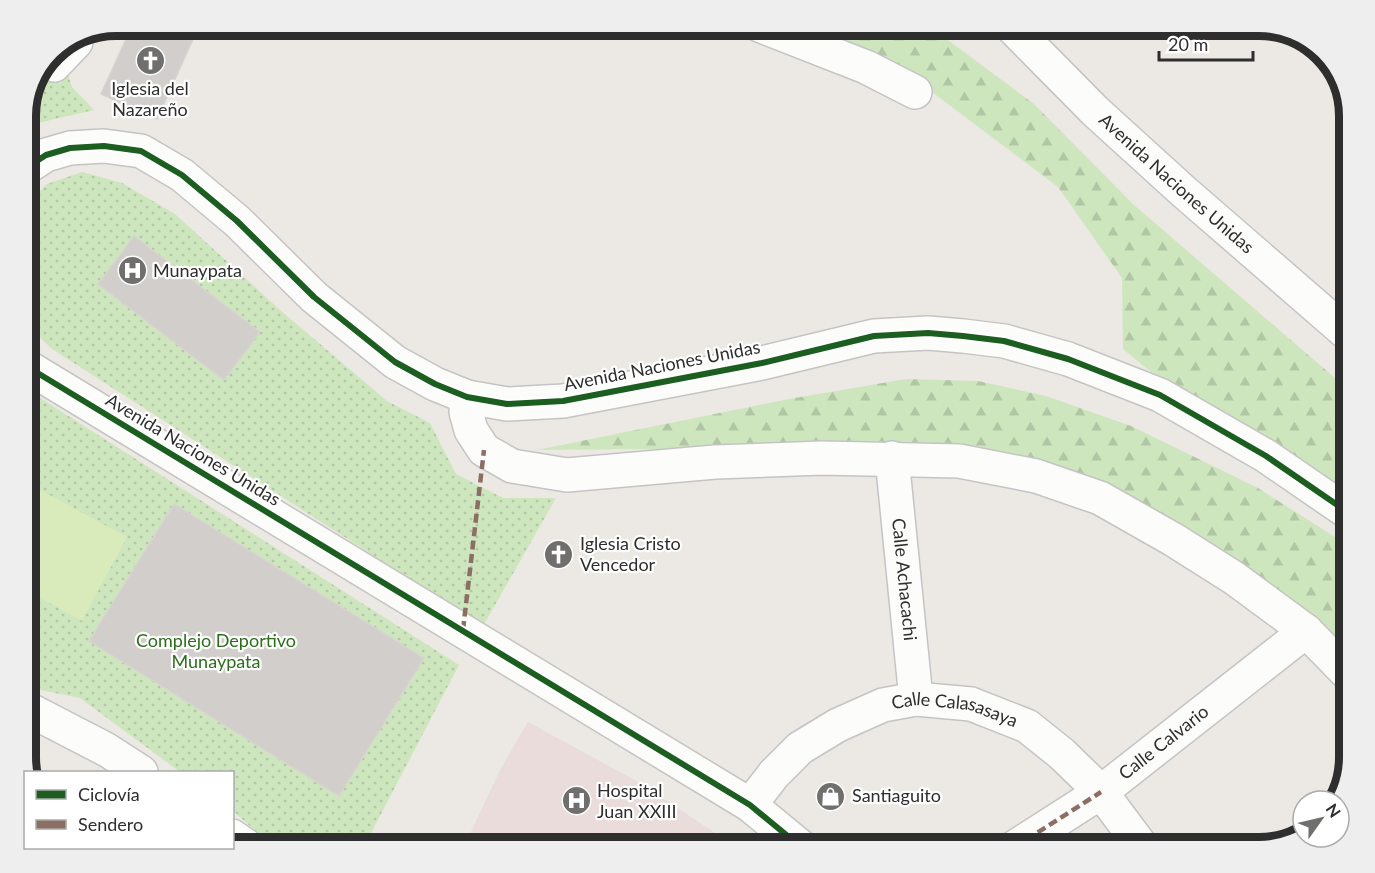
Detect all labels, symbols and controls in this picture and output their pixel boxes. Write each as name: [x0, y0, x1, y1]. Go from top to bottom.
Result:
scale bar: [1159, 24, 1254, 62]
text: 20 m: [1168, 33, 1208, 55]
church icon: Iglesia del Nazareño: [134, 44, 166, 76]
place label: Iglesia del Nazareño: [111, 77, 189, 120]
street label: Avenida Naciones Unidas: [1095, 108, 1259, 258]
hospital icon: Munaypata: [116, 255, 148, 287]
place label: Munaypata: [153, 259, 242, 281]
street label: Avenida Naciones Unidas: [562, 335, 762, 395]
street label: Avenida Naciones Unidas: [102, 388, 285, 510]
street label: Calle Achacachi: [888, 517, 922, 642]
place label: Iglesia Cristo Vencedor: [580, 532, 681, 575]
church icon: Iglesia Cristo Vencedor: [543, 538, 575, 570]
park label: Complejo Deportivo Munaypata: [136, 629, 296, 672]
street label: Calle Calasasaya: [890, 687, 1021, 731]
street label: Calle Calvario: [1114, 700, 1212, 784]
legend: [24, 771, 234, 849]
place label: Hospital Juan XXIII: [597, 779, 676, 822]
shop icon: Santiaguito: [815, 780, 847, 812]
text: Ciclovía: [78, 783, 140, 805]
place label: Santiaguito: [852, 784, 941, 806]
hospital icon: Hospital Juan XXIII: [560, 785, 592, 817]
north arrow: [1291, 789, 1351, 849]
text: N: [1323, 800, 1345, 821]
text: Sendero: [78, 813, 143, 835]

